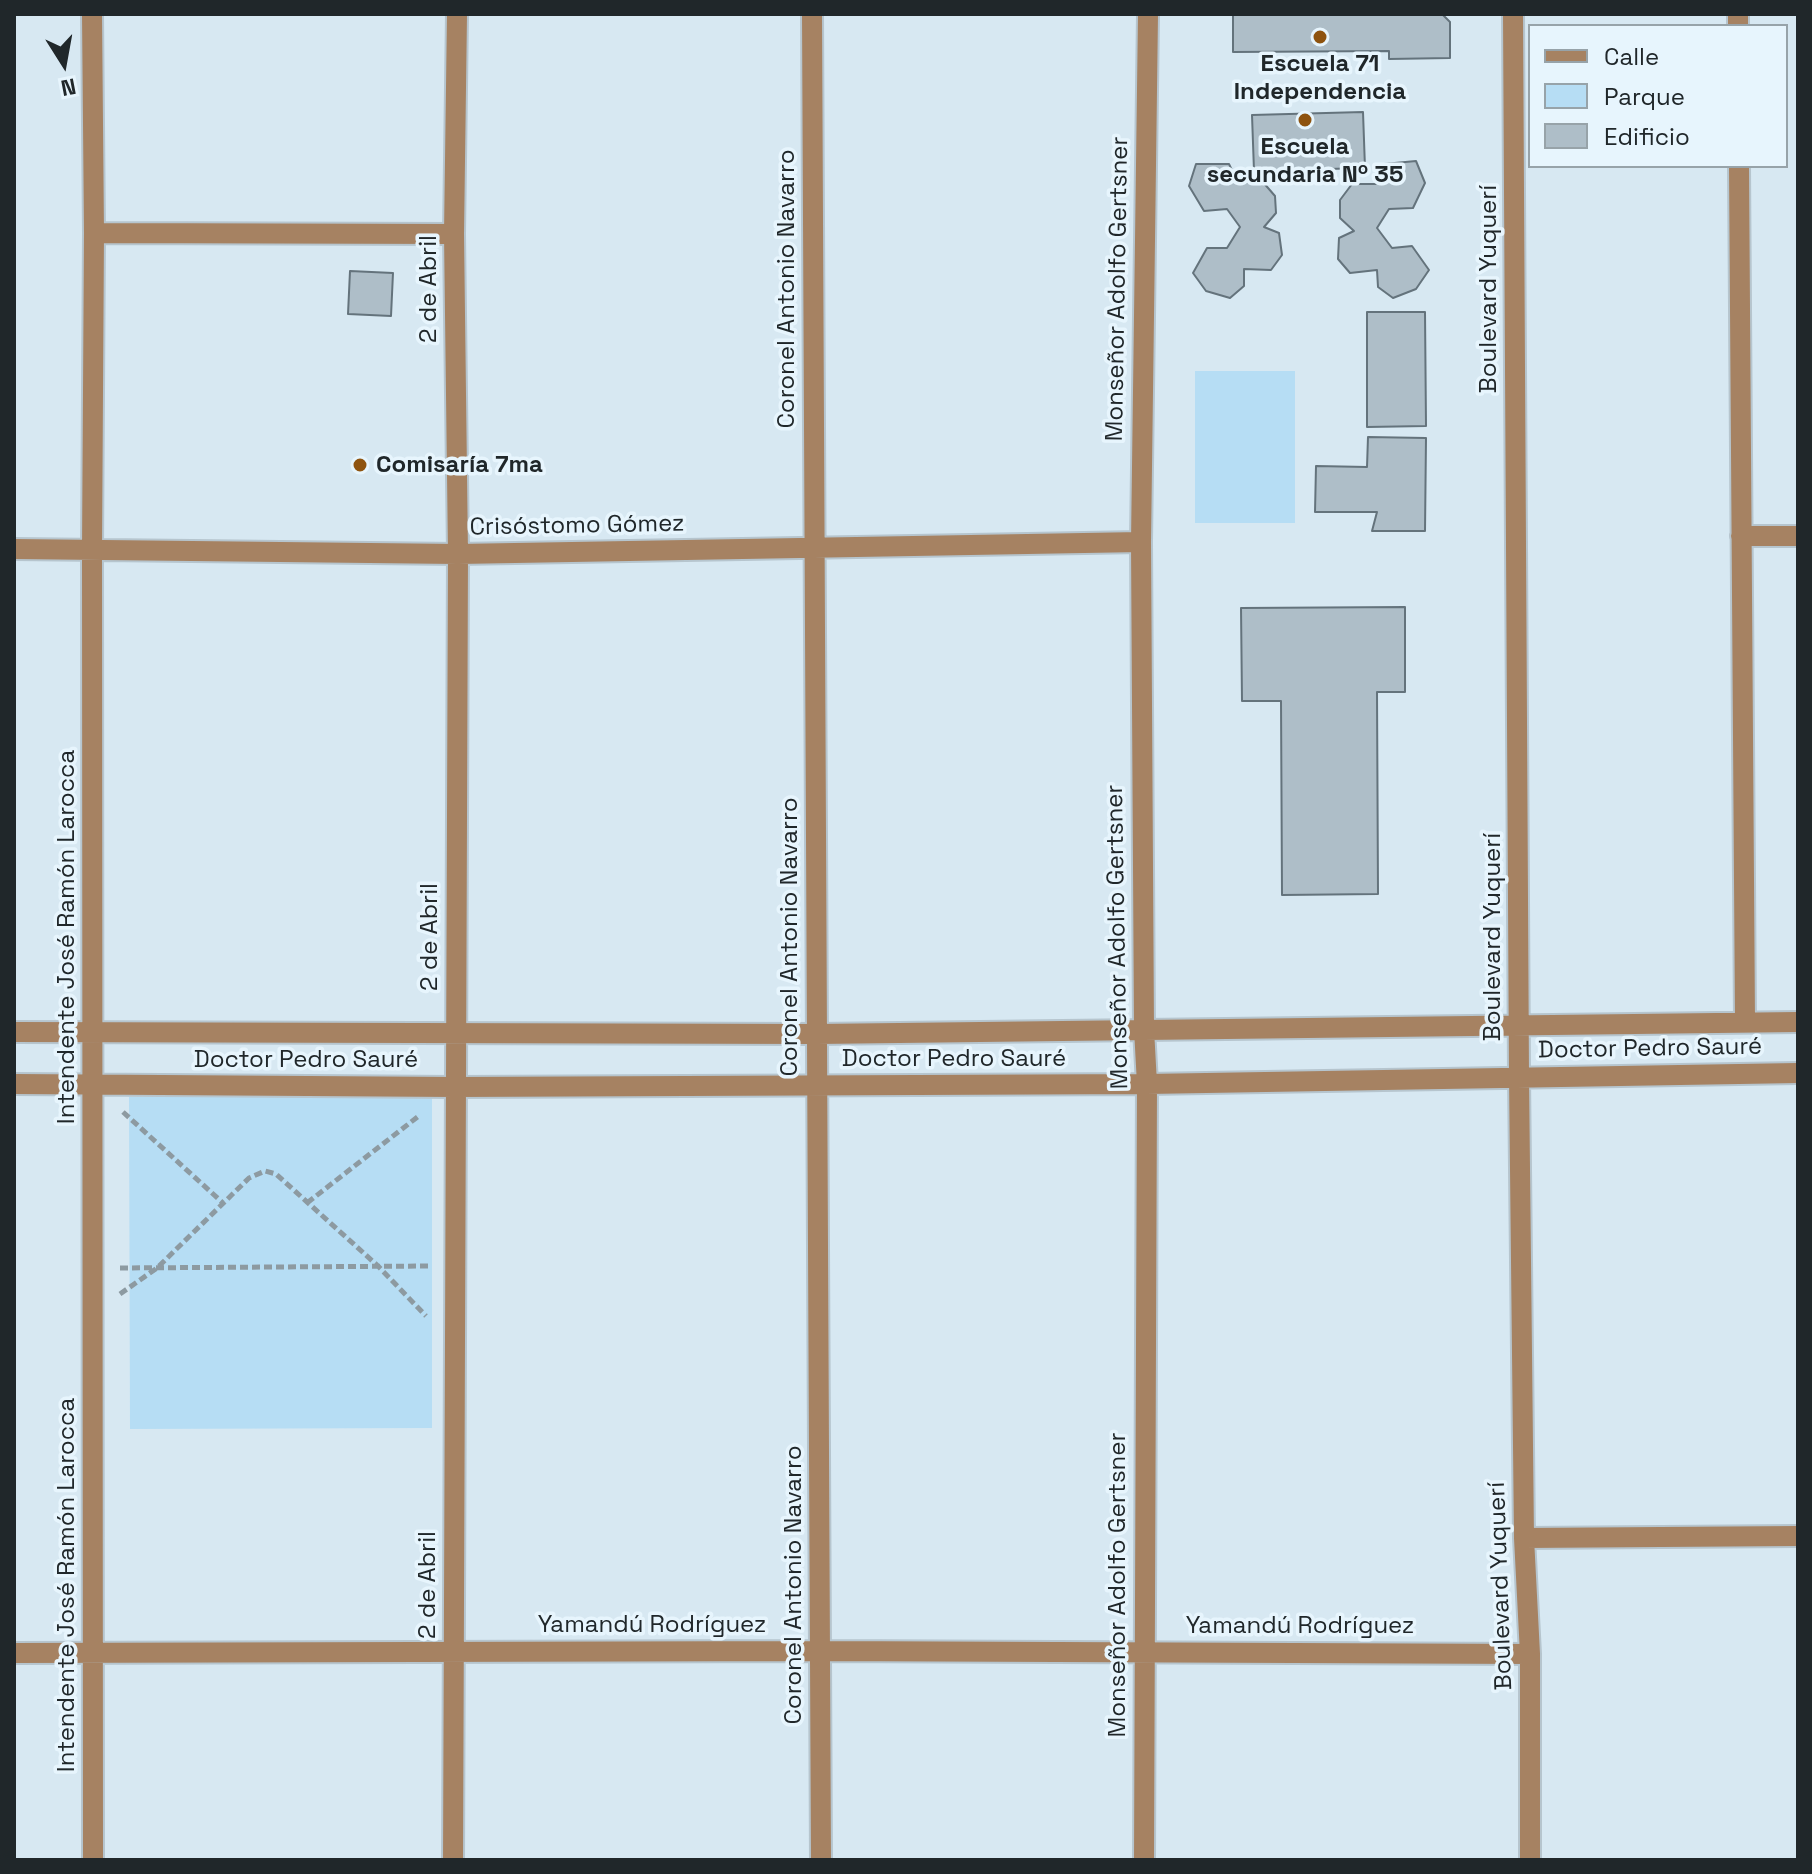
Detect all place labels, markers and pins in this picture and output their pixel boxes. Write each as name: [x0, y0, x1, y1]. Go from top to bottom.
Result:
marker: Escuela 71 Independencia: [1311, 28, 1329, 46]
place label: Escuela 71 Independencia: [1234, 50, 1406, 106]
marker: Escuela secundaria Nº 35: [1296, 111, 1314, 129]
place label: Escuela secundaria Nº 35: [1207, 133, 1403, 189]
place label: Comisaría 7ma: [376, 451, 543, 479]
marker: Comisaría 7ma: [351, 456, 369, 474]

